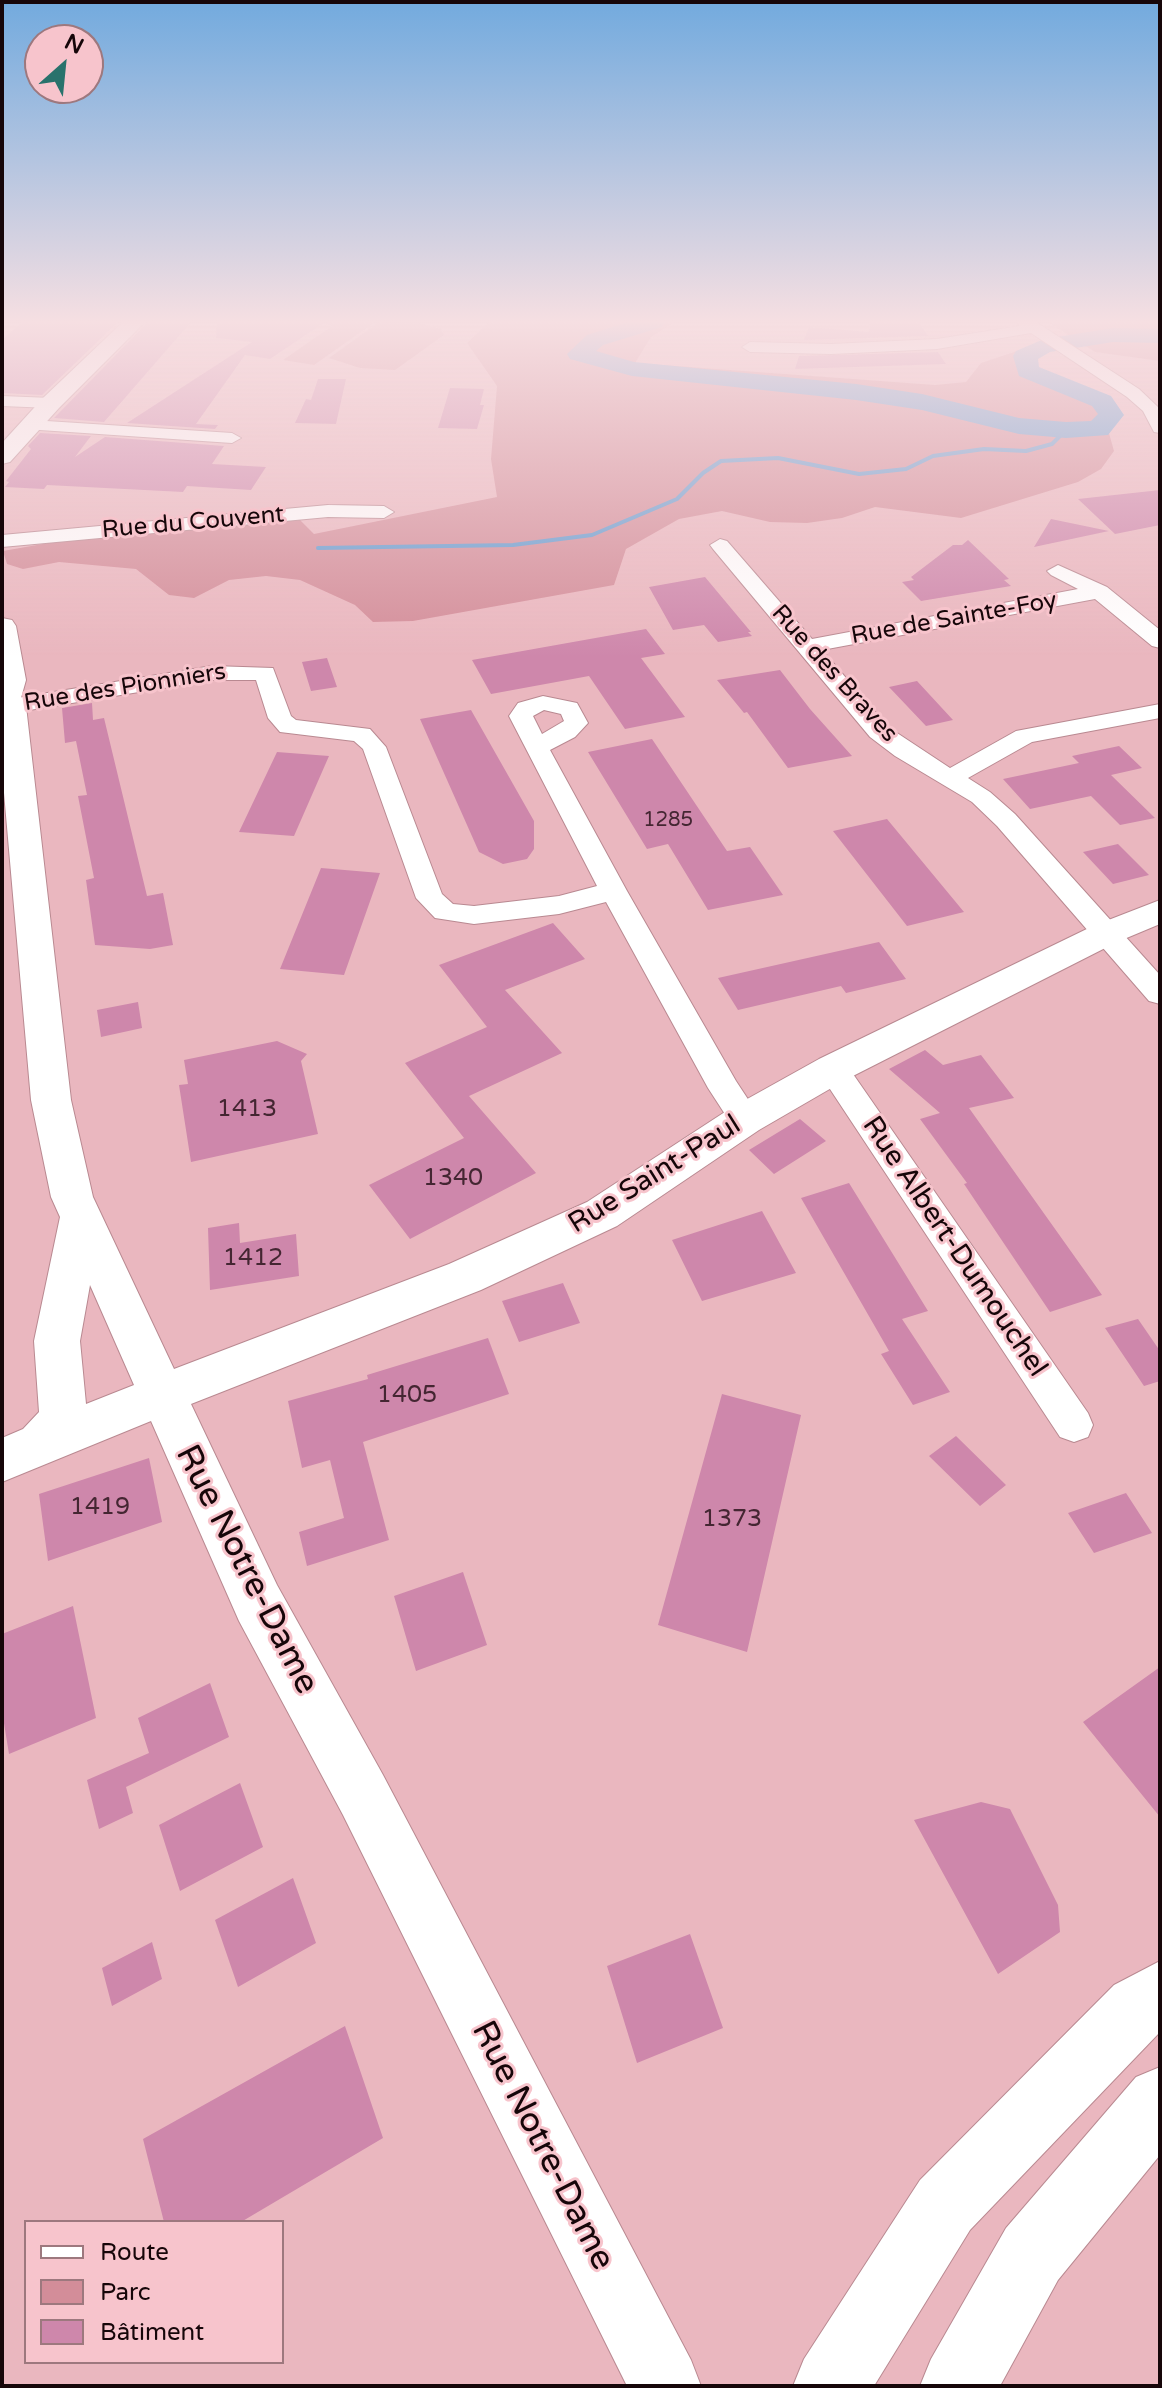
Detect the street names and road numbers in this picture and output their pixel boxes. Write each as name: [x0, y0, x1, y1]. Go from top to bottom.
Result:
street label: Rue du Couvent: [101, 501, 285, 545]
street label: Rue de Sainte-Foy: [849, 587, 1059, 651]
street label: Rue des Braves: [765, 599, 903, 749]
street label: Rue des Pionniers: [22, 658, 228, 718]
street label: Rue Saint-Paul: [563, 1109, 747, 1241]
street label: Rue Albert-Dumouchel: [854, 1111, 1054, 1383]
street label: Rue Notre-Dame: [166, 1439, 326, 1701]
street label: Rue Notre-Dame: [462, 2015, 622, 2277]

